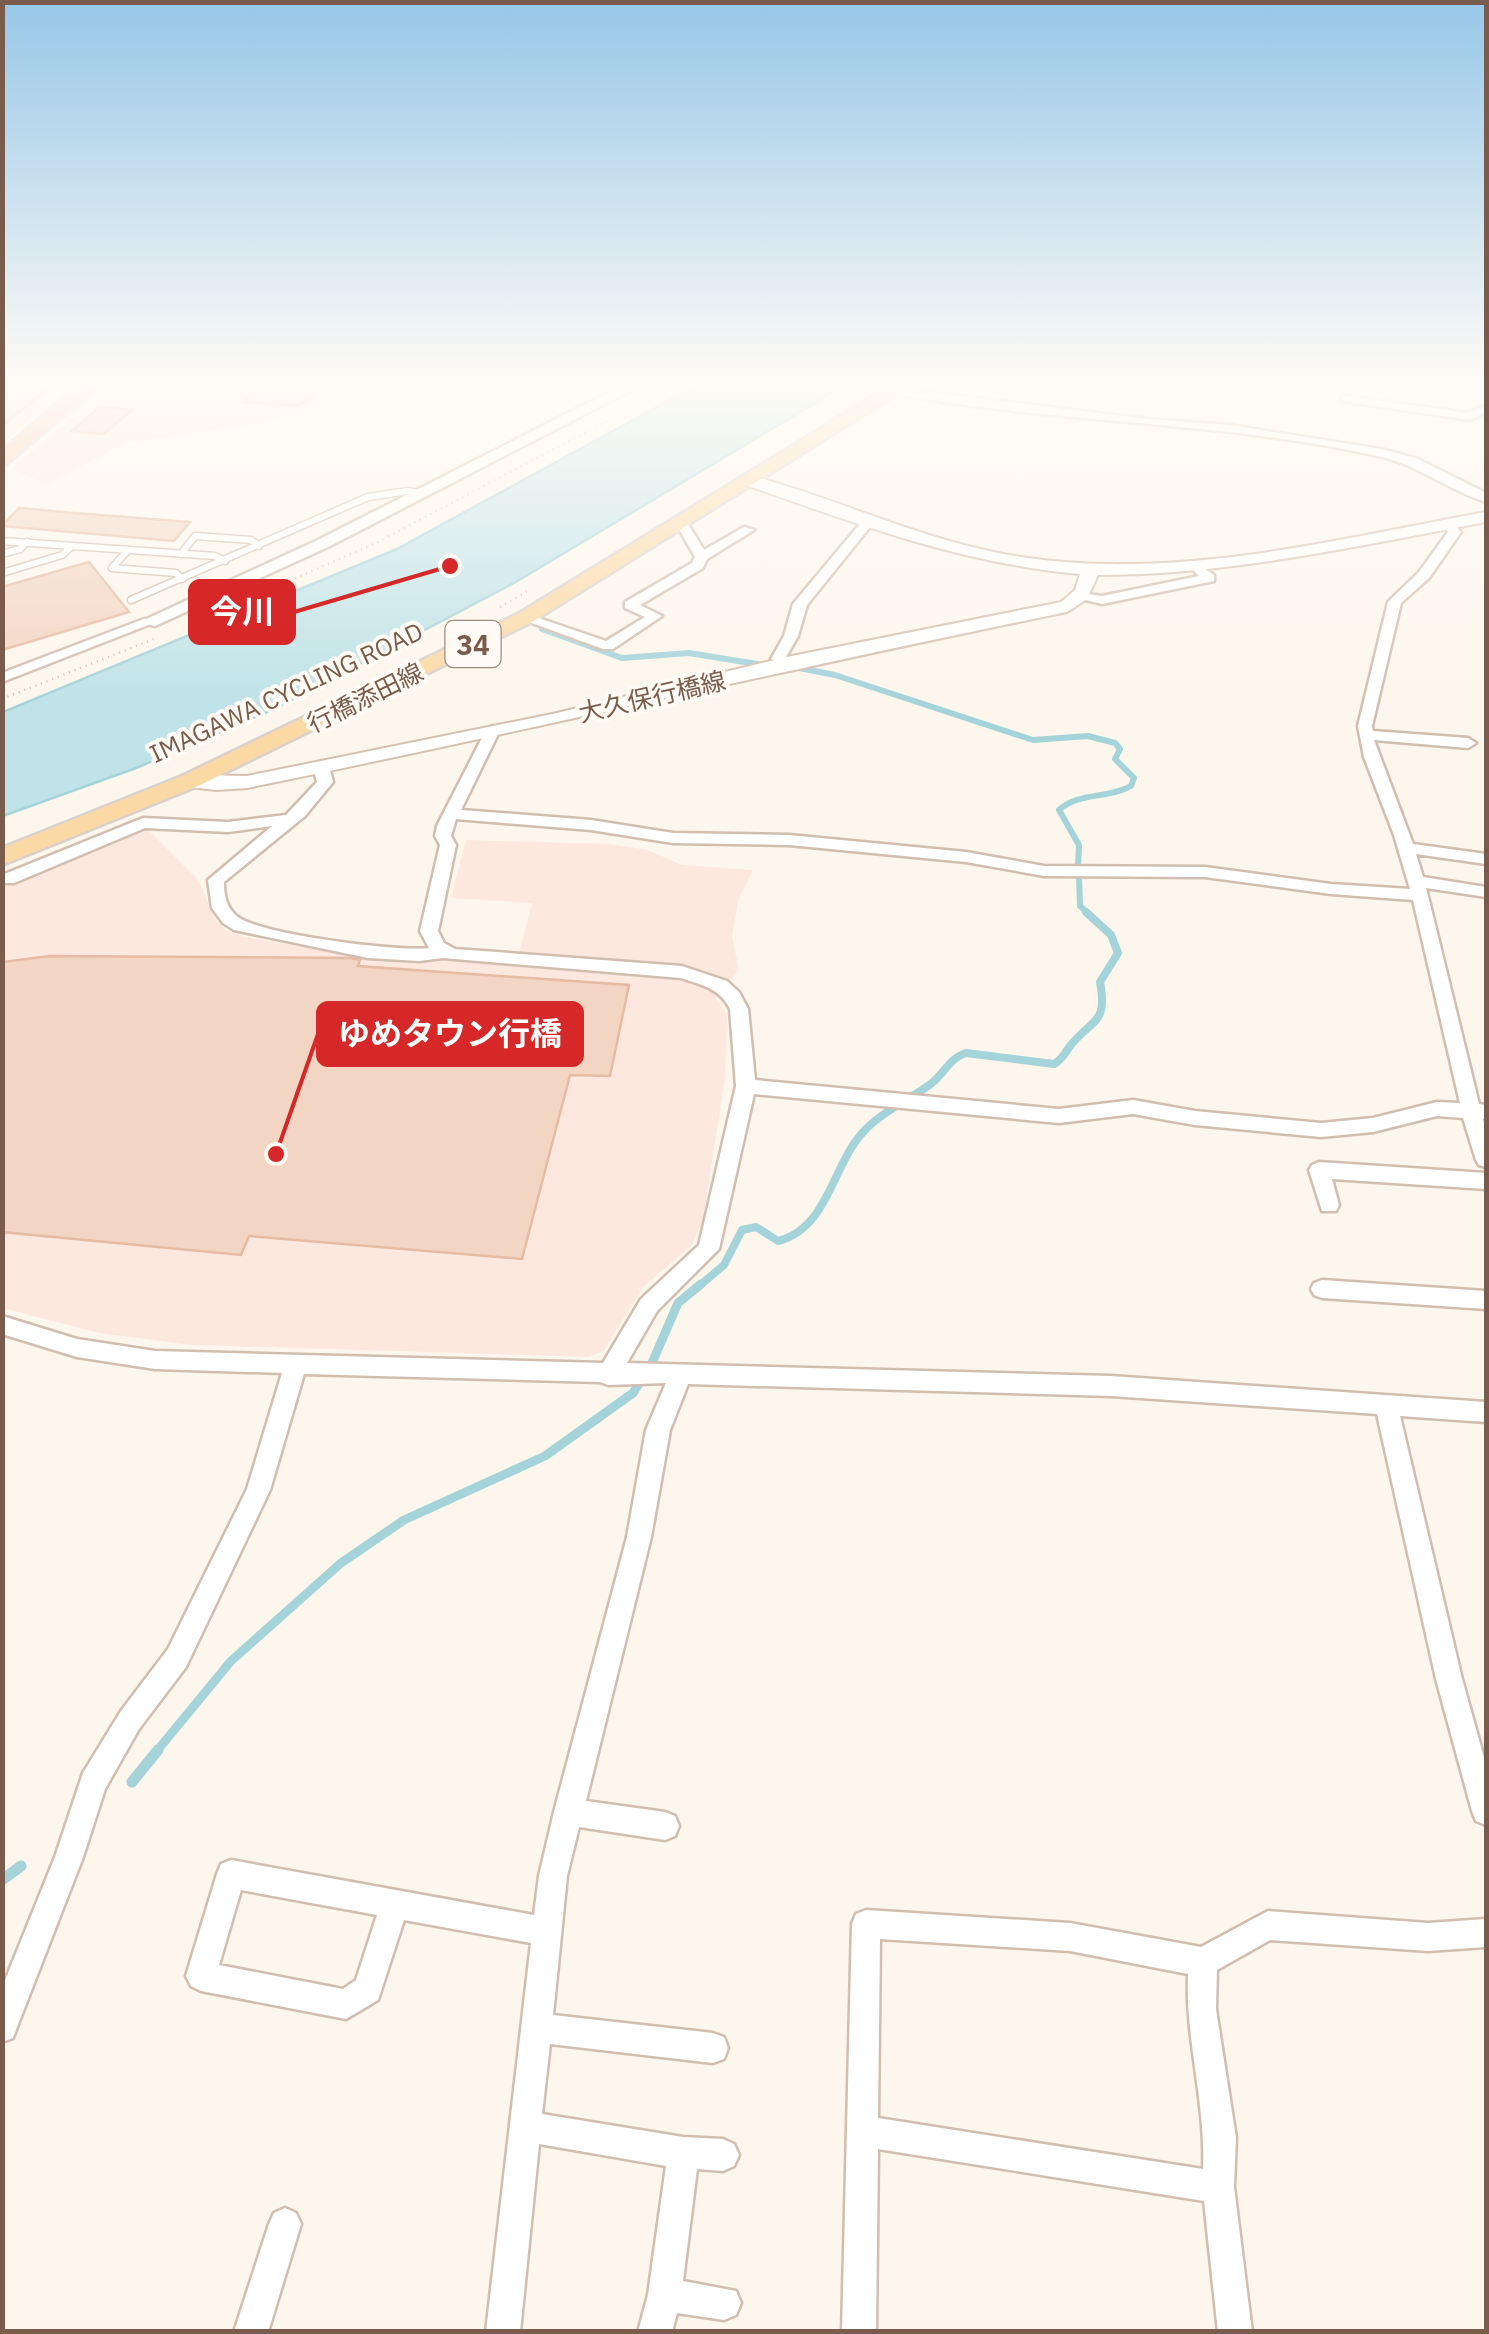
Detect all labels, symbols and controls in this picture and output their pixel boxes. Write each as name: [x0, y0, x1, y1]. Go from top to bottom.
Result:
callout: 今川: [190, 581, 294, 643]
text: 今川: [210, 590, 274, 632]
street label: IMAGAWA CYCLING ROAD: [144, 614, 428, 770]
road number: 34: [446, 621, 500, 667]
street label: 行橋添田線: [302, 655, 428, 739]
street label: 大久保行橋線: [575, 663, 729, 729]
callout: ゆめタウン行橋: [318, 1003, 582, 1065]
text: ゆめタウン行橋: [338, 1012, 562, 1054]

